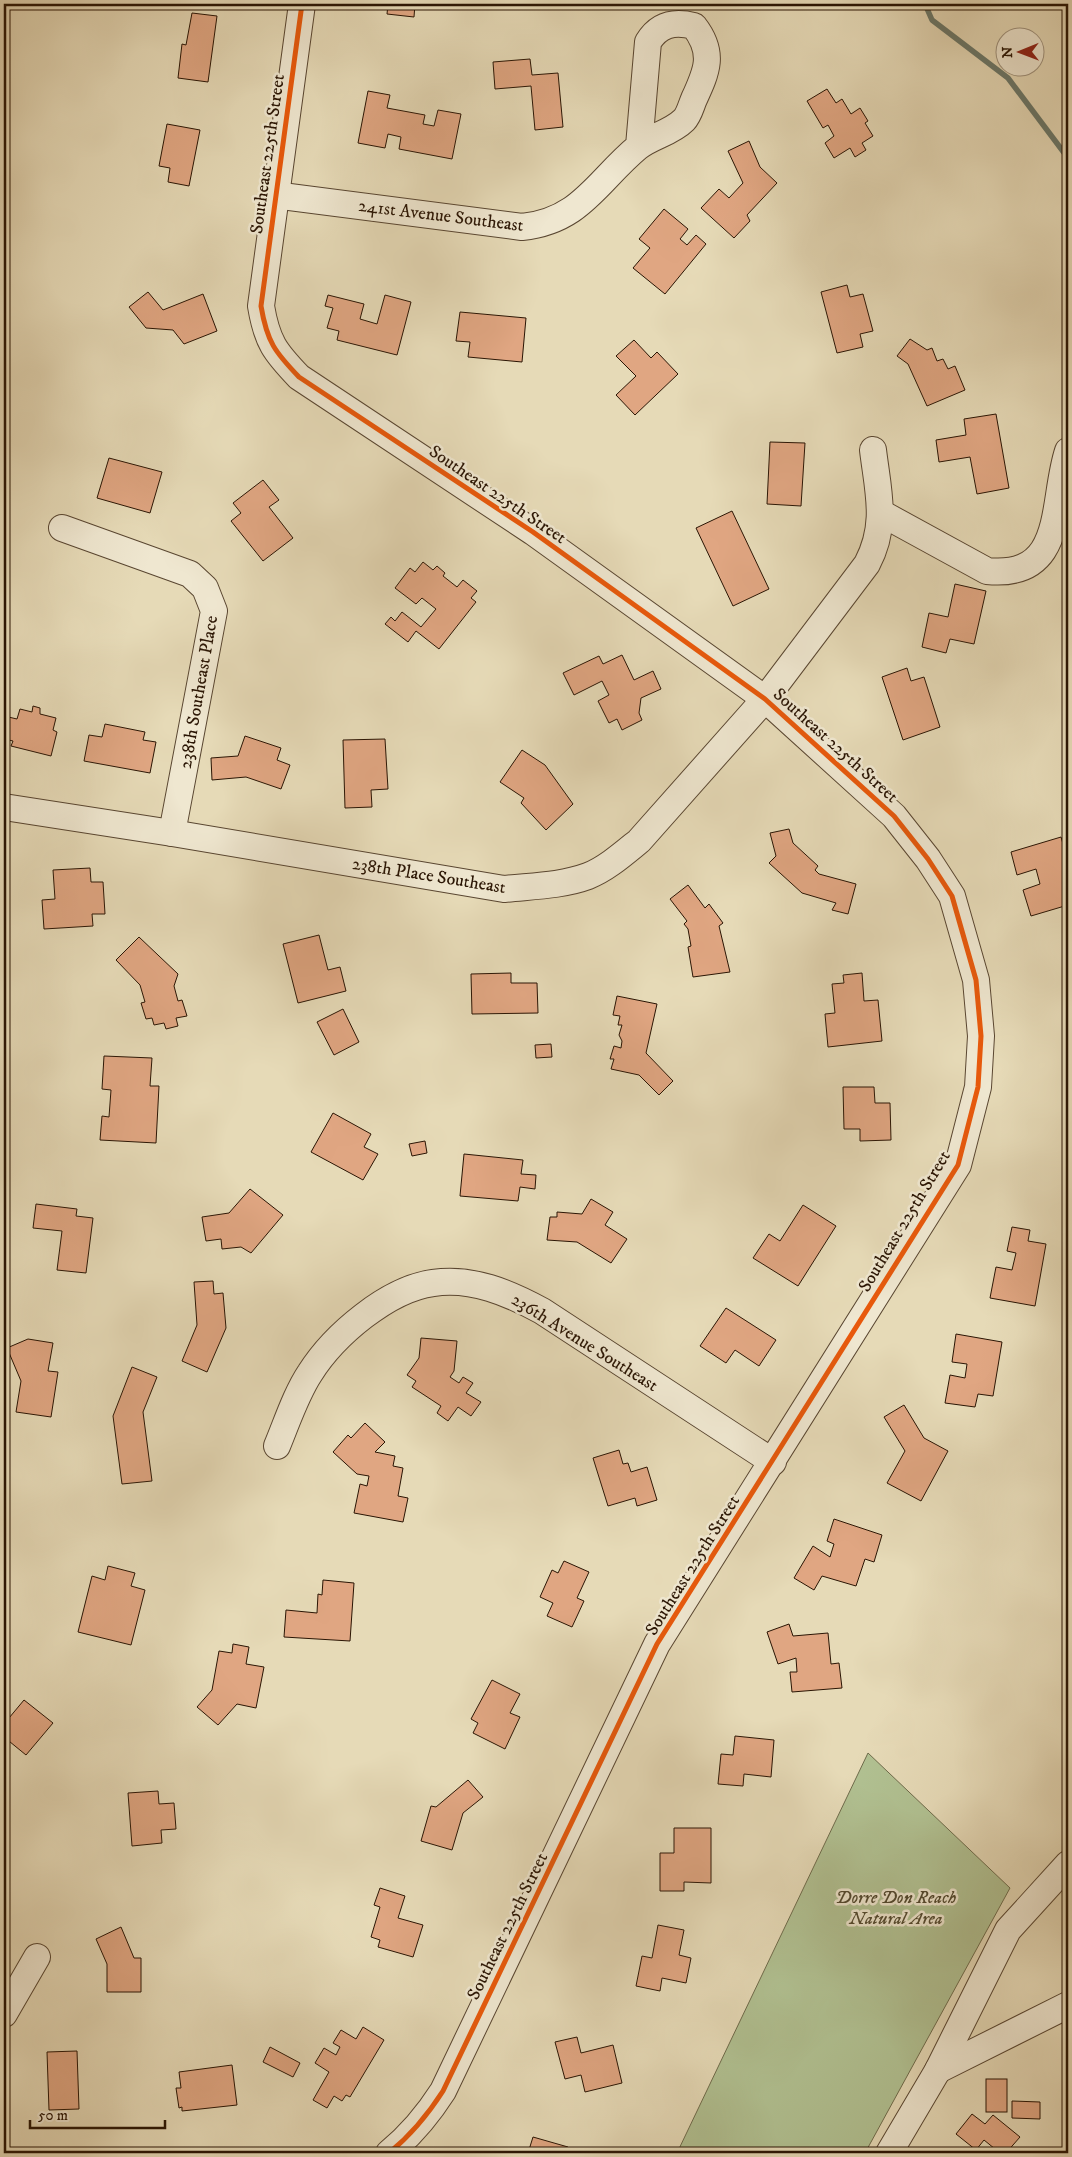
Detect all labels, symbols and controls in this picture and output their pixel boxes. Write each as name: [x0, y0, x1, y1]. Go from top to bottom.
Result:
north arrow: [994, 28, 1044, 78]
text: N: [999, 46, 1017, 58]
street label: Southeast 225th Street: [246, 73, 290, 235]
street label: 241st Avenue Southeast: [357, 195, 525, 237]
street label: Southeast 225th Street: [425, 441, 570, 549]
street label: 238th Southeast Place: [175, 614, 223, 770]
street label: Southeast 225th Street: [768, 684, 903, 808]
street label: 238th Place Southeast: [351, 853, 507, 899]
street label: Southeast 225th Street: [854, 1147, 956, 1296]
street label: 236th Avenue Southeast: [507, 1289, 662, 1397]
street label: Southeast 225th Street: [641, 1491, 745, 1640]
street label: Southeast 225th Street: [463, 1849, 553, 2004]
park label: Dorre Don Reach Natural Area: [836, 1887, 956, 1930]
scale bar: [30, 2097, 165, 2129]
text: 50 m: [38, 2106, 68, 2125]

